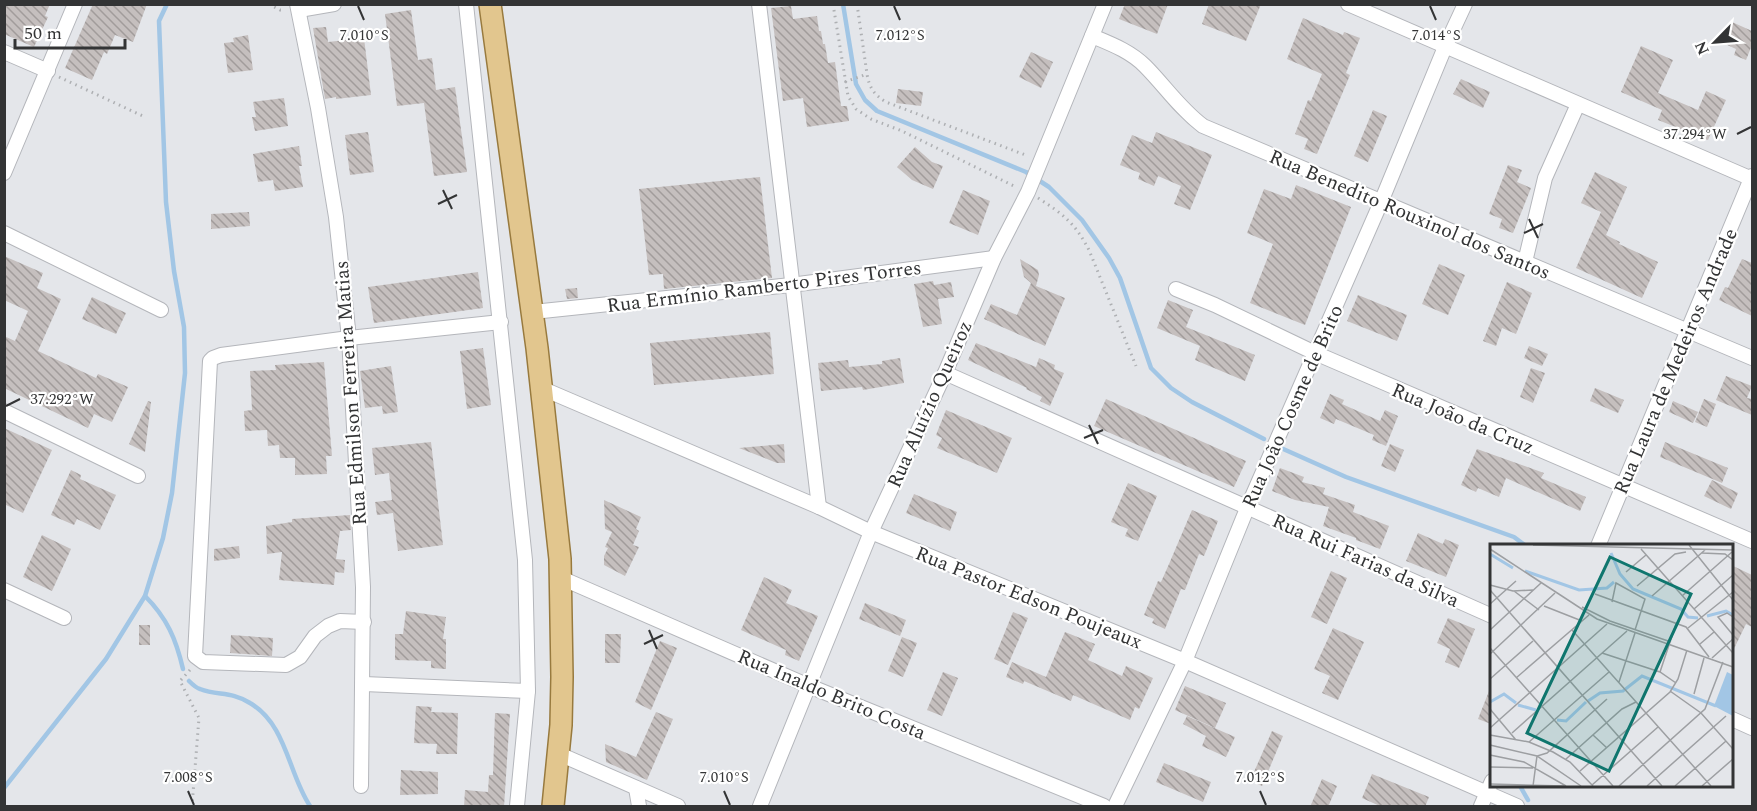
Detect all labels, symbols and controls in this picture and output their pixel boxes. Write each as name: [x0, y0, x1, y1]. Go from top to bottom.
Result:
scale bar: [15, 12, 124, 50]
north arrow: [1685, 12, 1745, 72]
text: 50 m: [24, 20, 62, 47]
text: 7.010°S: [339, 24, 389, 47]
text: 7.012°S: [875, 24, 925, 47]
text: 7.014°S: [1411, 24, 1461, 47]
text: N: [1689, 37, 1716, 59]
text: 37.294°W: [1663, 123, 1727, 146]
street label: Rua Benedito Rouxinol dos Santos: [1264, 142, 1555, 288]
street label: Rua Laura de Medeiros Andrade: [1606, 224, 1746, 499]
street label: Rua Ermínio Ramberto Pires Torres: [605, 253, 923, 321]
street label: Rua Edmilson Ferreira Matias: [327, 259, 375, 526]
street label: Rua João Cosme de Brito: [1234, 300, 1351, 513]
street label: Rua Aluízio Queiroz: [879, 316, 980, 493]
street label: Rua João da Cruz: [1387, 375, 1539, 462]
text: 37.292°W: [30, 388, 94, 411]
street label: Rua Rui Farias da Silva: [1267, 506, 1464, 616]
street label: Rua Pastor Edson Poujeaux: [911, 539, 1147, 657]
inset map: [1490, 544, 1733, 787]
street label: Rua Inaldo Brito Costa: [733, 642, 931, 748]
text: 7.008°S: [163, 766, 213, 789]
text: 7.010°S: [699, 766, 749, 789]
text: 7.012°S: [1235, 766, 1285, 789]

